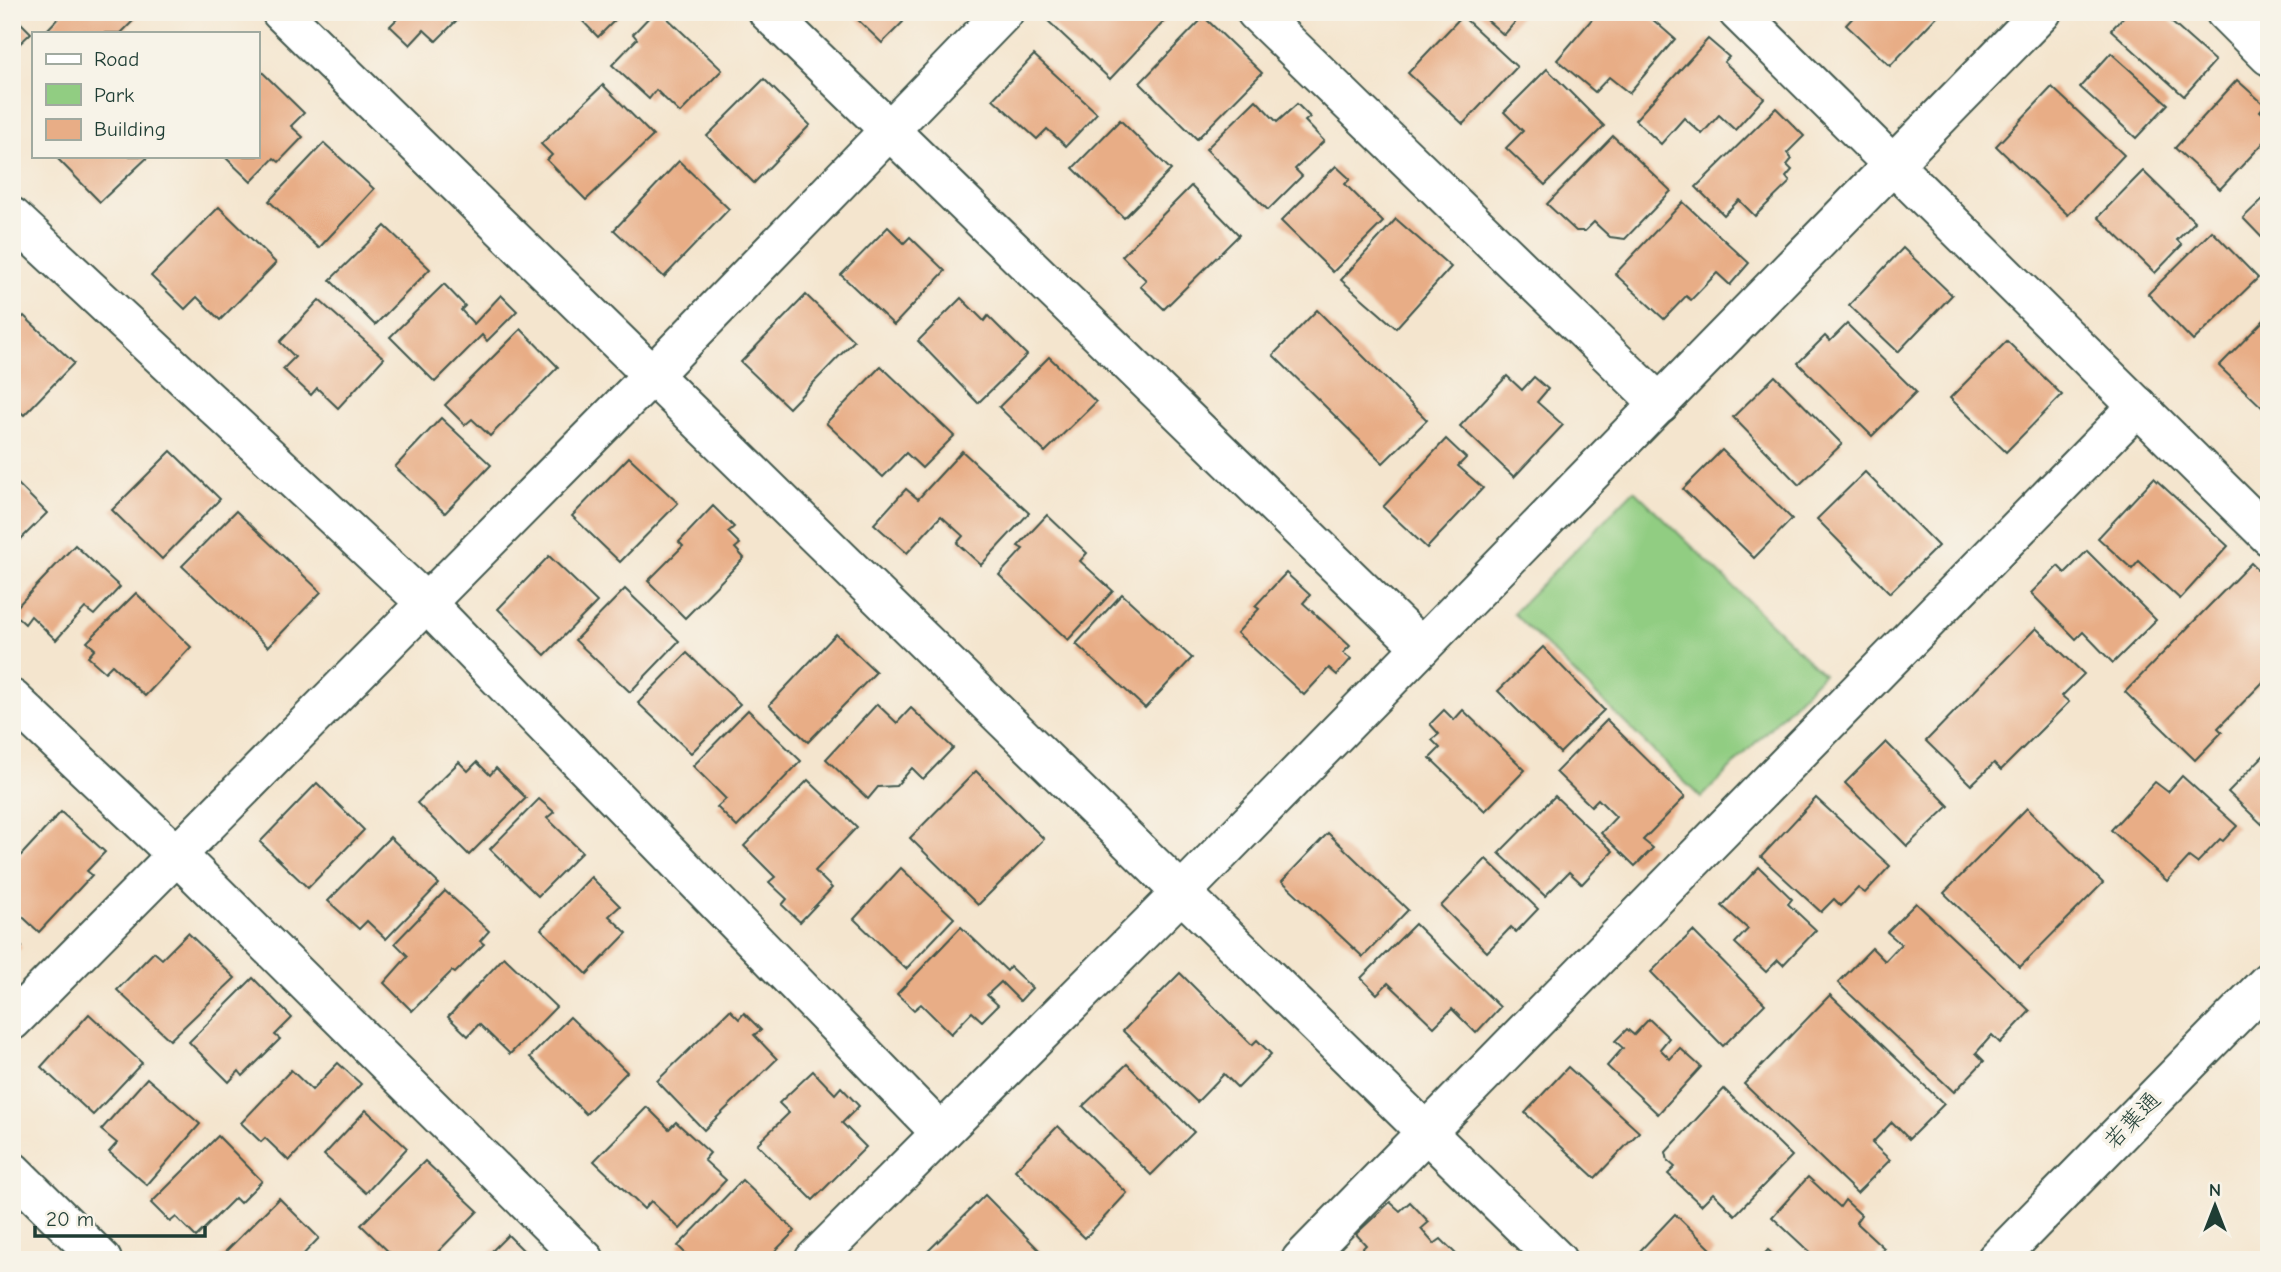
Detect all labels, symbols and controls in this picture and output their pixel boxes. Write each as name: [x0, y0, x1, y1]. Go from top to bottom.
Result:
legend: [32, 32, 259, 158]
text: Road: [94, 47, 139, 71]
text: Park: [94, 83, 134, 107]
text: Building: [94, 117, 166, 141]
street label: 若葉通: [2099, 1086, 2166, 1155]
north arrow: [2180, 1170, 2250, 1240]
text: N: [2209, 1179, 2221, 1201]
scale bar: [35, 1195, 205, 1239]
text: 20 m: [46, 1207, 94, 1231]

